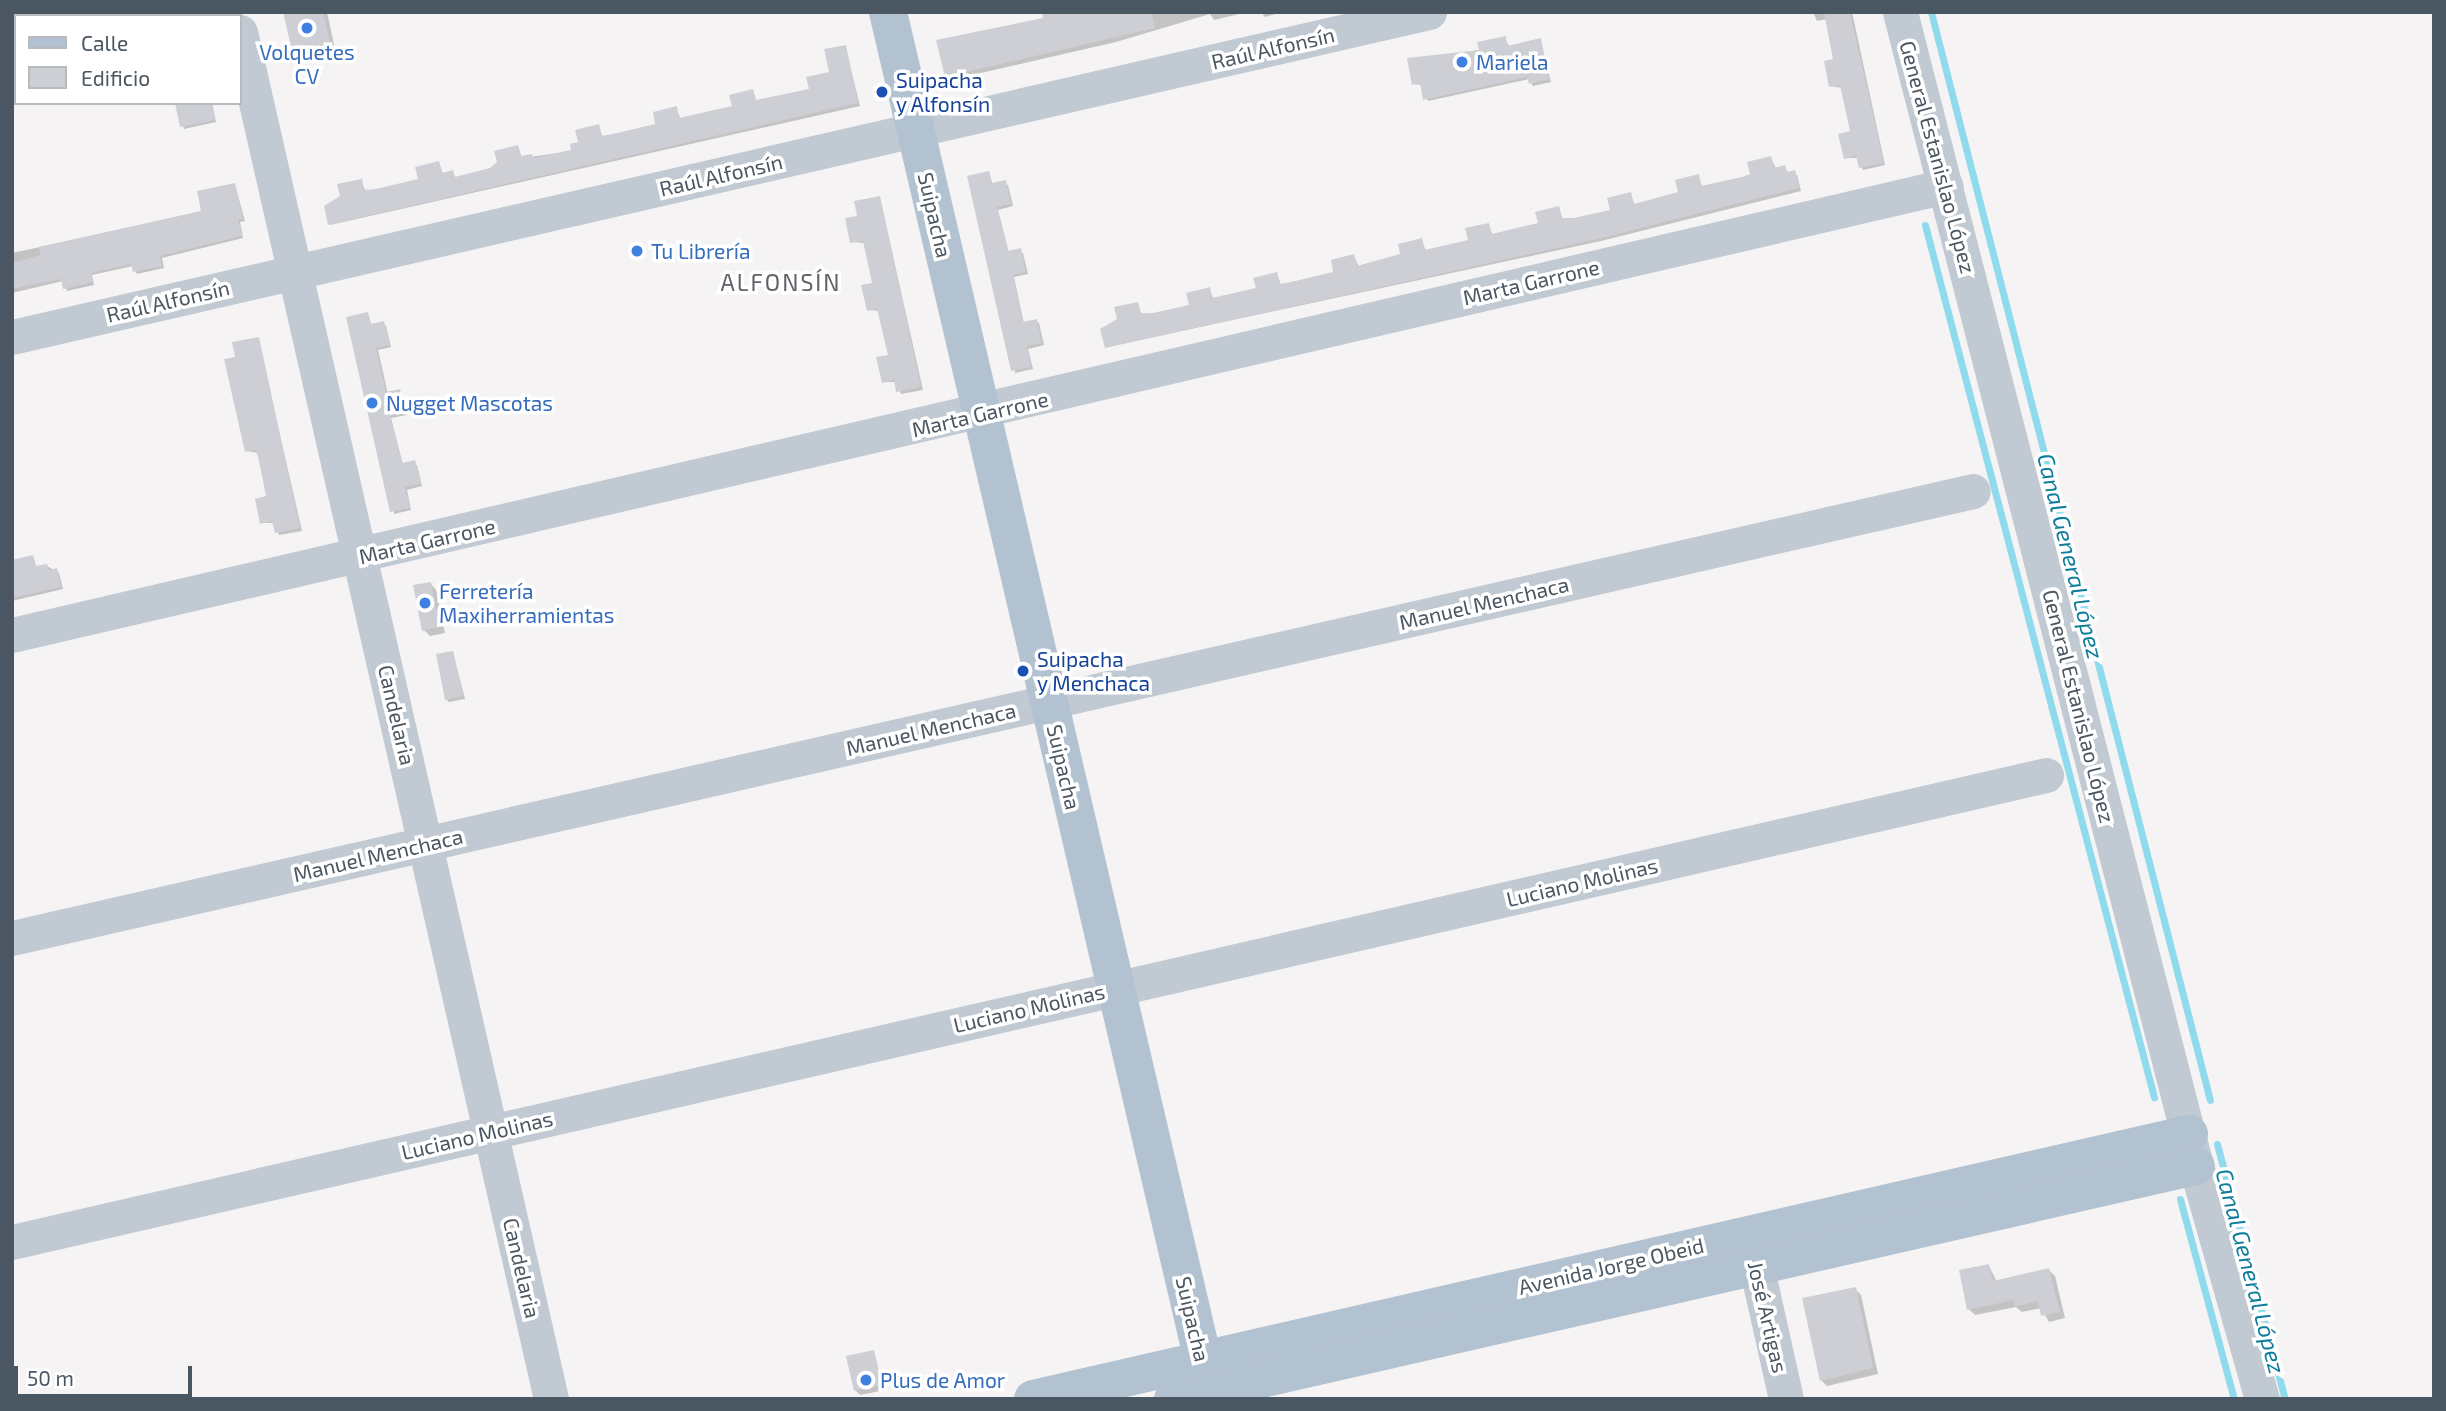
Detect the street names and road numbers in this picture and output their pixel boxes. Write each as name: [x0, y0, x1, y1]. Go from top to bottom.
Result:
street label: Raúl Alfonsín: [1208, 21, 1338, 75]
street label: General Estanislao López: [1895, 38, 1981, 276]
street label: Raúl Alfonsín: [656, 148, 786, 202]
street label: Suipacha: [913, 170, 957, 260]
street label: Marta Garrone: [1460, 254, 1602, 310]
street label: Raúl Alfonsín: [103, 274, 233, 328]
street label: Marta Garrone: [909, 386, 1051, 442]
street label: Marta Garrone: [356, 513, 498, 569]
street label: Manuel Menchaca: [1396, 571, 1572, 635]
street label: General Estanislao López: [2038, 586, 2120, 826]
street label: Candelaria: [373, 663, 421, 767]
street label: Manuel Menchaca: [843, 697, 1019, 761]
street label: Suipacha: [1042, 722, 1086, 812]
street label: Manuel Menchaca: [290, 823, 466, 887]
street label: Luciano Molinas: [1504, 852, 1660, 912]
street label: Luciano Molinas: [951, 978, 1107, 1038]
street label: Luciano Molinas: [399, 1105, 555, 1165]
street label: Candelaria: [498, 1216, 546, 1320]
street label: Avenida Jorge Obeid: [1516, 1232, 1706, 1300]
street label: José Artigas: [1743, 1259, 1793, 1375]
street label: Suipacha: [1171, 1274, 1215, 1364]

